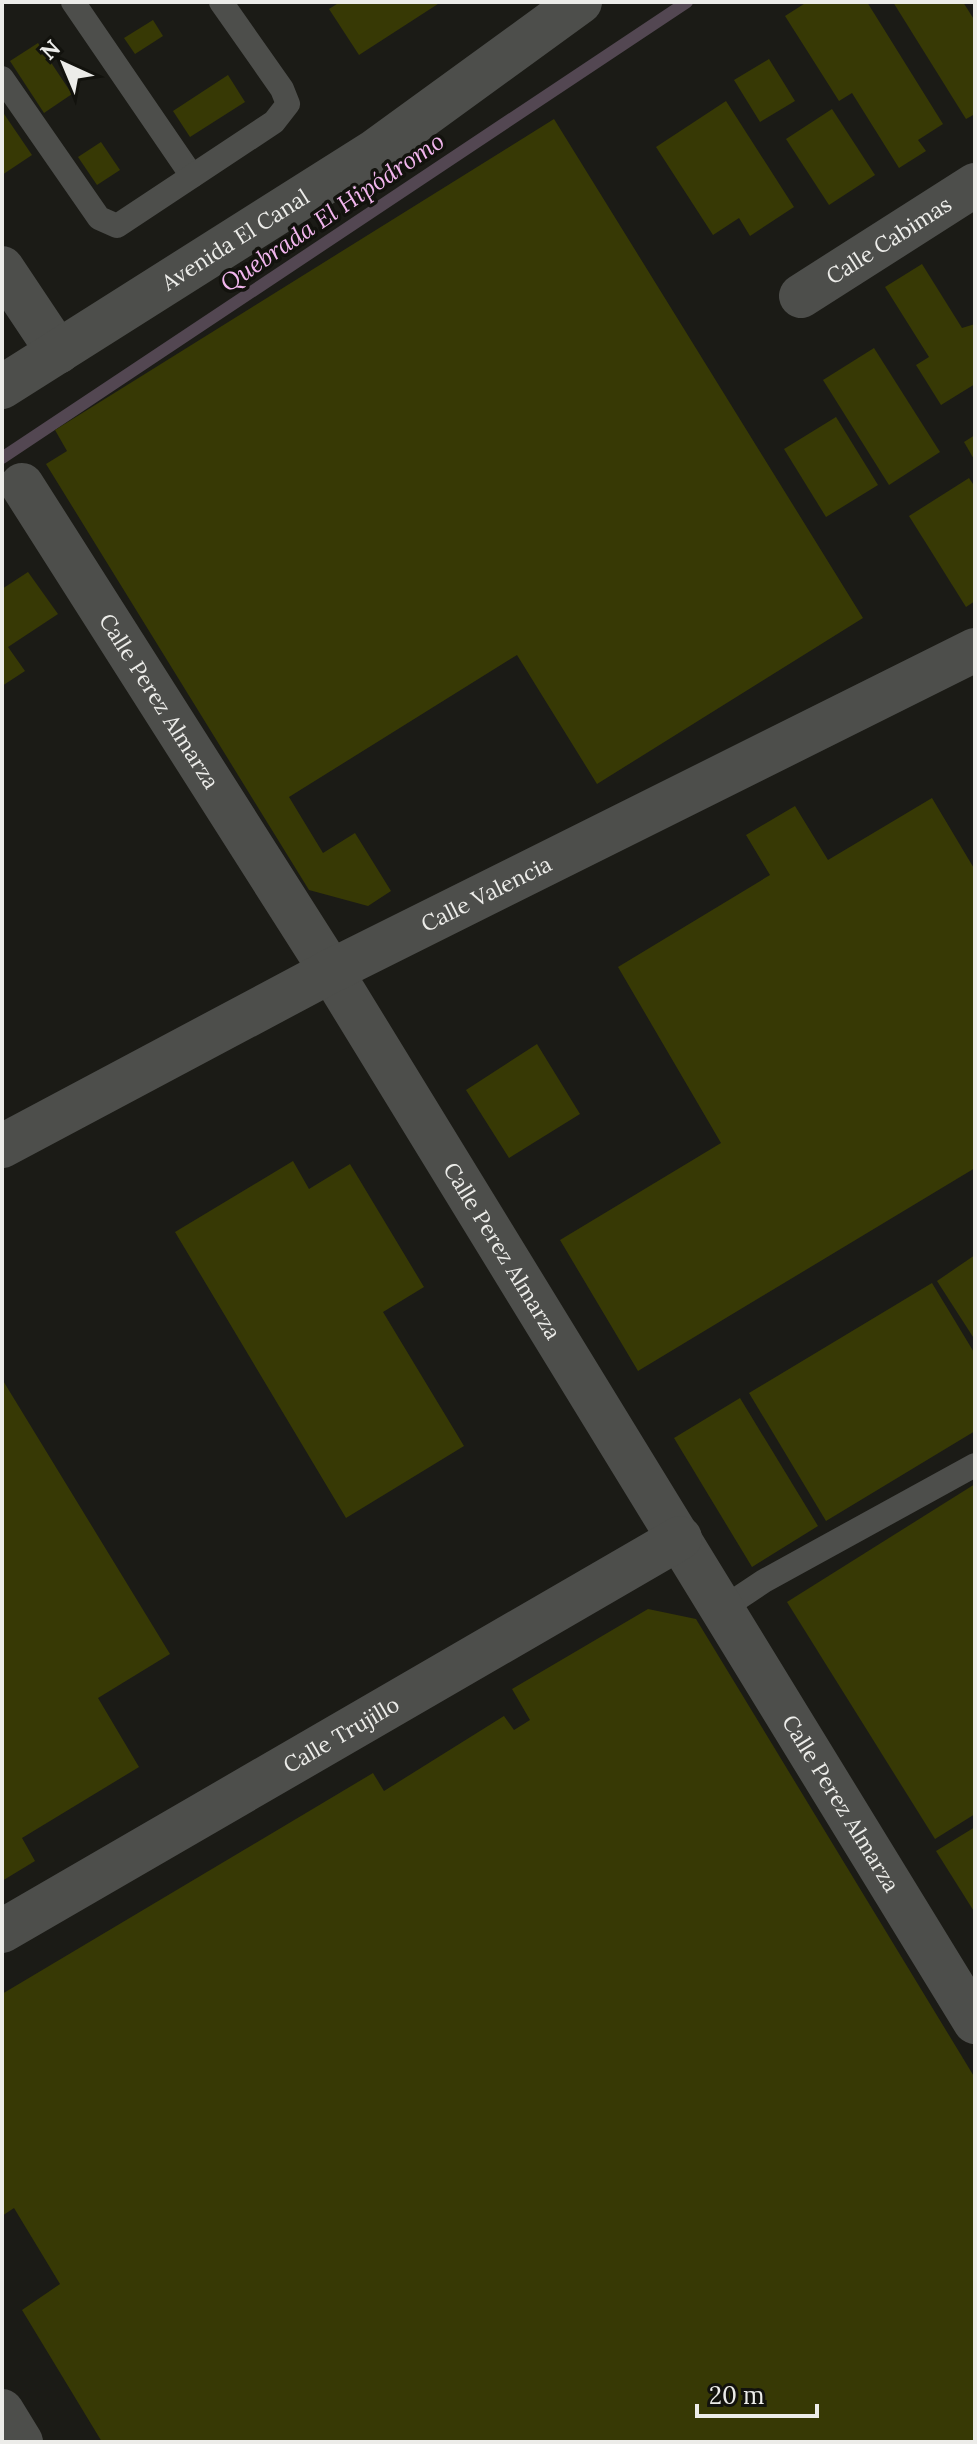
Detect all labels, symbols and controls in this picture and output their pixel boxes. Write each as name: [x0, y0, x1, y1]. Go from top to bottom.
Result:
north arrow: [24, 24, 104, 104]
text: N: [34, 34, 66, 66]
water label: Quebrada El Hipódromo: [214, 125, 450, 299]
street label: Avenida El Canal: [155, 182, 314, 297]
street label: Calle Cabimas: [821, 190, 957, 290]
street label: Calle Perez Almarza: [93, 608, 226, 794]
street label: Calle Valencia: [416, 849, 556, 938]
street label: Calle Perez Almarza: [437, 1157, 567, 1345]
street label: Calle Trujillo: [278, 1690, 404, 1779]
street label: Calle Perez Almarza: [776, 1709, 906, 1897]
scale bar: [697, 2368, 817, 2418]
text: 20 m: [709, 2380, 765, 2411]

